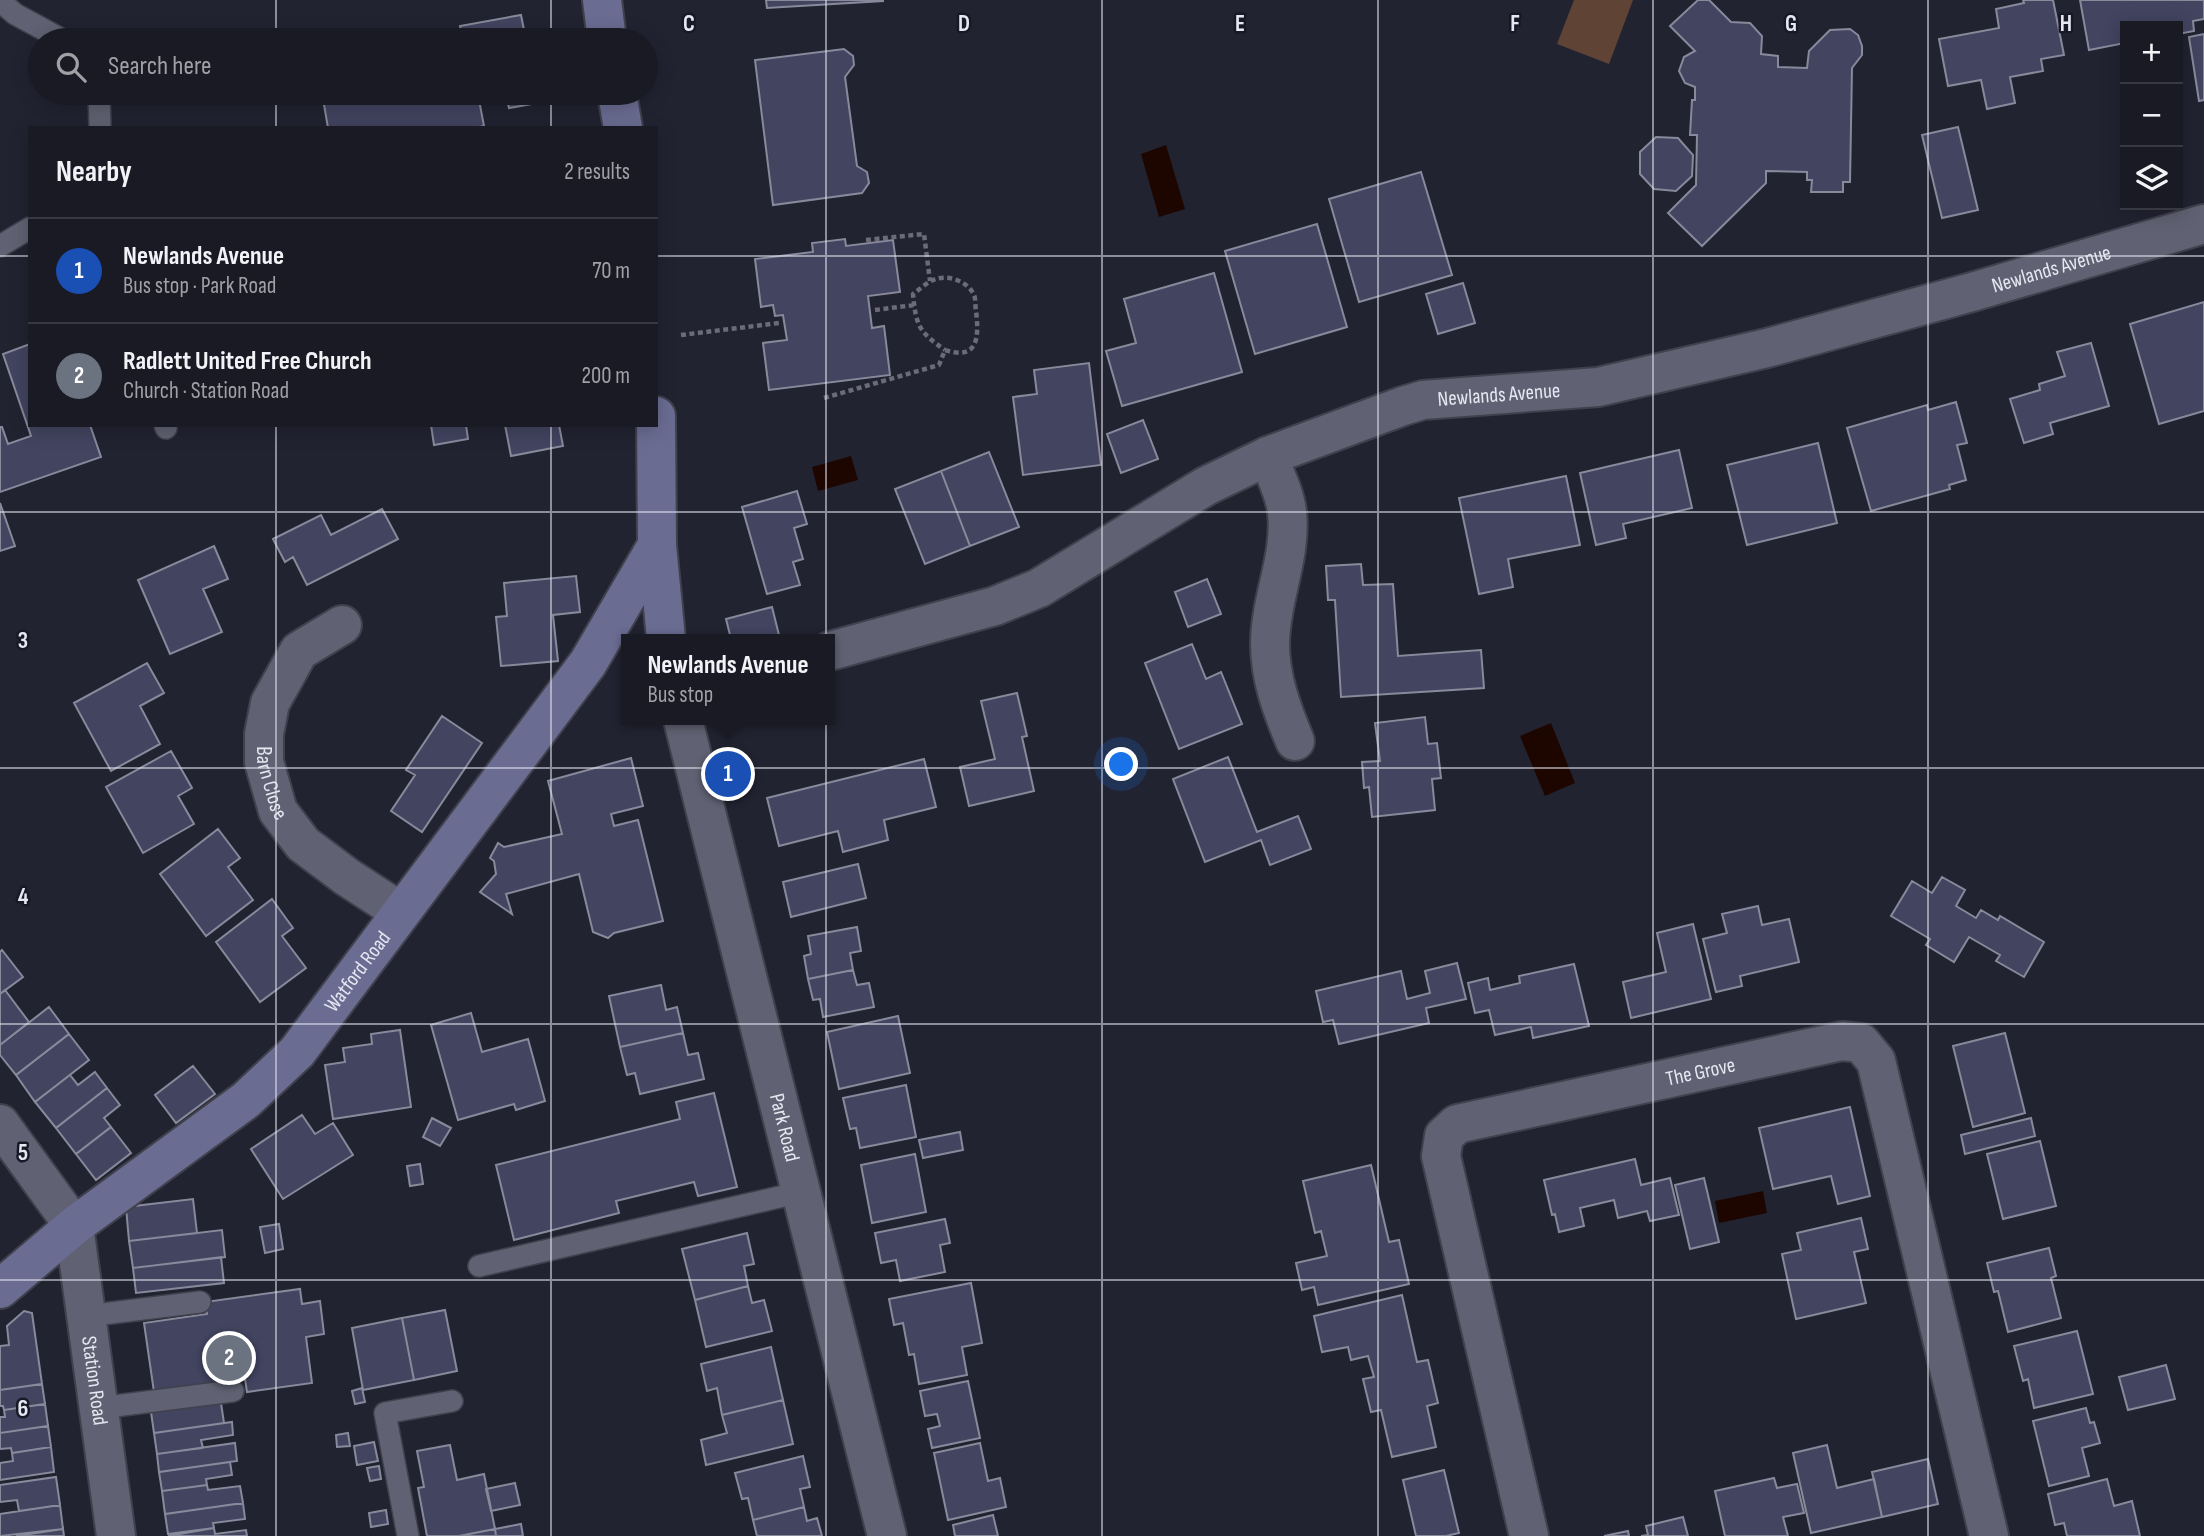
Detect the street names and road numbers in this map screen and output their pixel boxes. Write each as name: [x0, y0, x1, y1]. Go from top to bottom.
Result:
street label: Newlands Avenue: [1989, 240, 2114, 299]
street label: Newlands Avenue: [1437, 378, 1561, 412]
street label: Barn Close: [251, 746, 292, 825]
street label: Watford Road: [319, 926, 396, 1017]
street label: The Grove: [1664, 1052, 1738, 1092]
street label: Park Road: [764, 1091, 805, 1164]
street label: Station Road: [76, 1334, 113, 1427]

